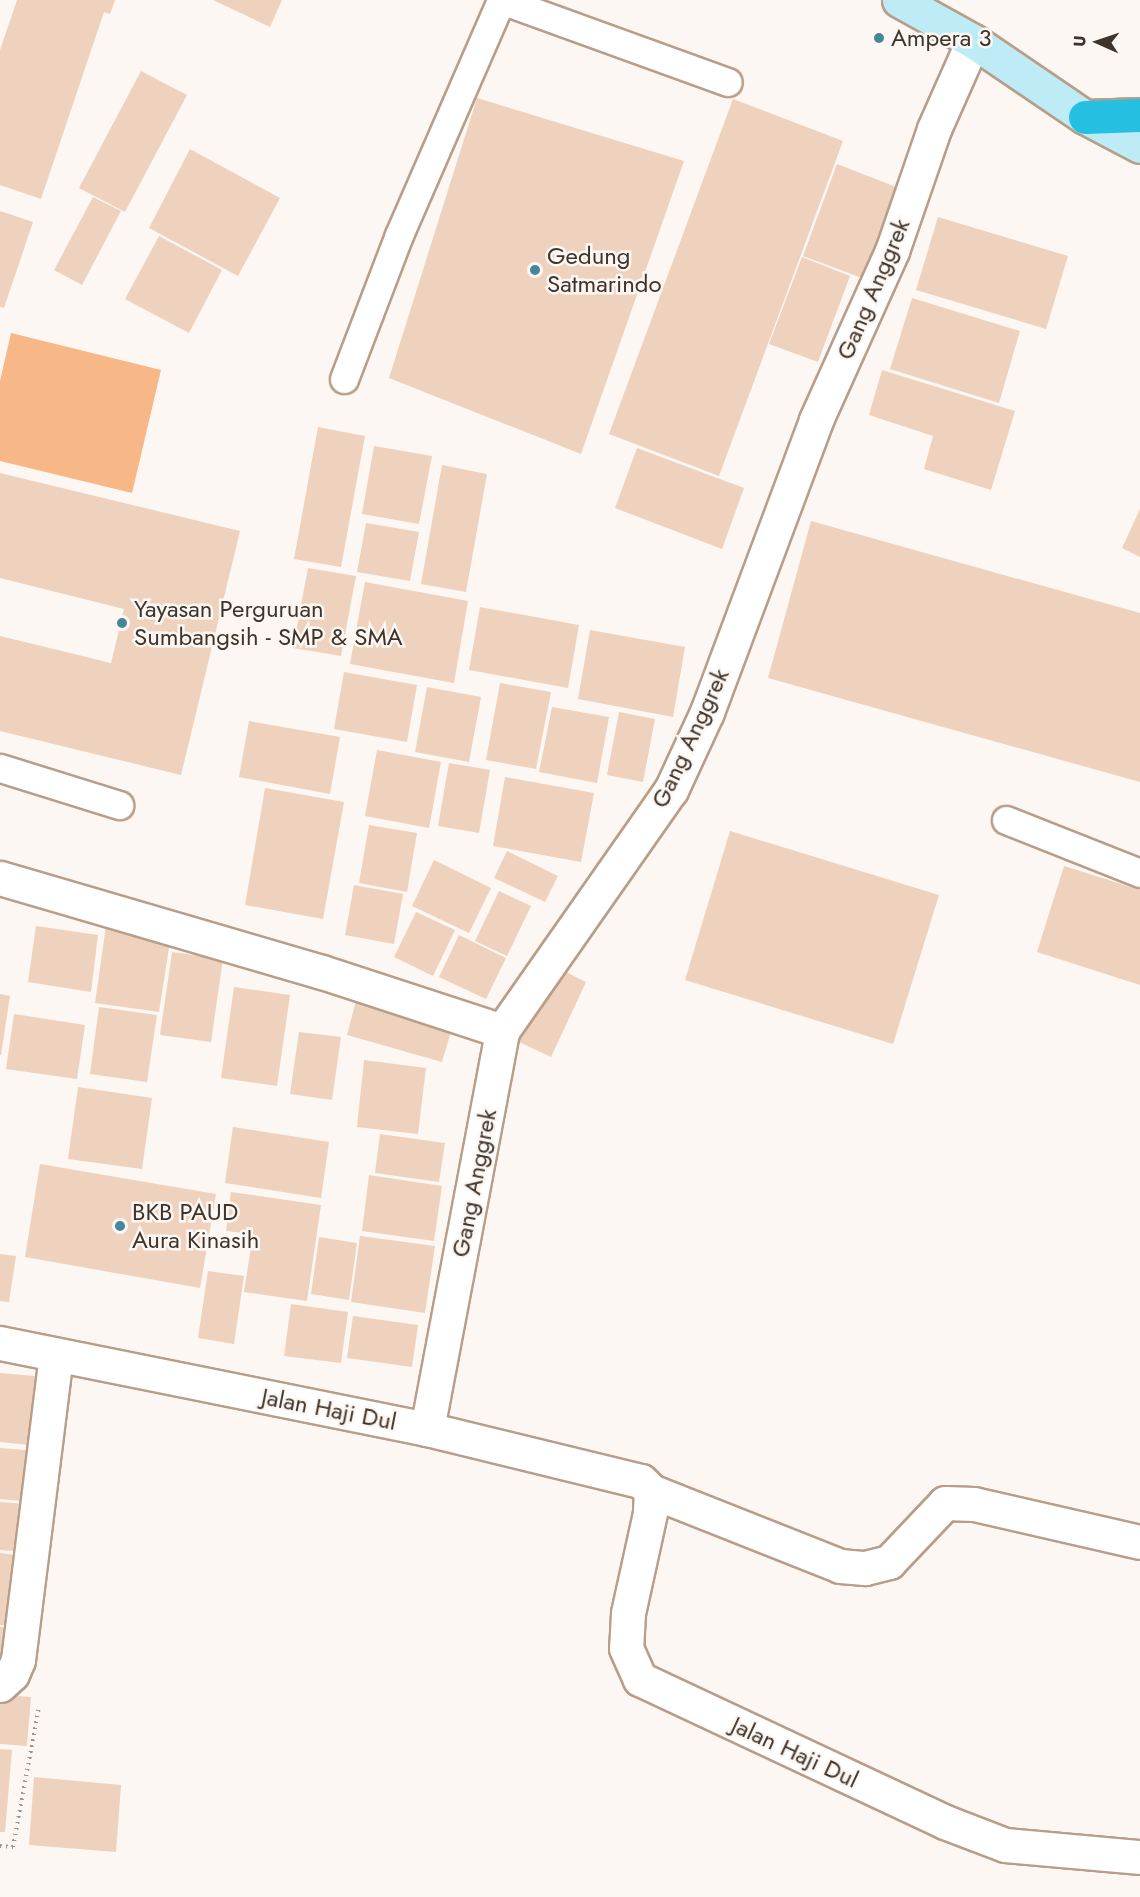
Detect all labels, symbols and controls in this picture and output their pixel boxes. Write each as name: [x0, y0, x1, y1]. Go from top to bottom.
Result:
north arrow: [1068, 12, 1128, 72]
place label: Ampera 3: [891, 24, 992, 52]
marker: Ampera 3: [872, 31, 886, 45]
text: U: [1068, 35, 1091, 47]
street label: Gang Anggrek: [830, 214, 916, 364]
place label: Gedung Satmarindo: [547, 242, 662, 298]
marker: Gedung Satmarindo: [528, 263, 542, 277]
place label: Yayasan Perguruan Sumbangsih - SMP & SMA: [134, 595, 403, 651]
marker: Yayasan Perguruan Sumbangsih - SMP & SMA: [115, 616, 129, 630]
street label: Gang Anggrek: [645, 664, 735, 812]
street label: Gang Anggrek: [446, 1107, 502, 1259]
place label: BKB PAUD Aura Kinasih: [132, 1198, 259, 1254]
marker: BKB PAUD Aura Kinasih: [113, 1219, 127, 1233]
street label: Jalan Haji Dul: [259, 1382, 399, 1436]
street label: Jalan Haji Dul: [727, 1710, 863, 1794]

